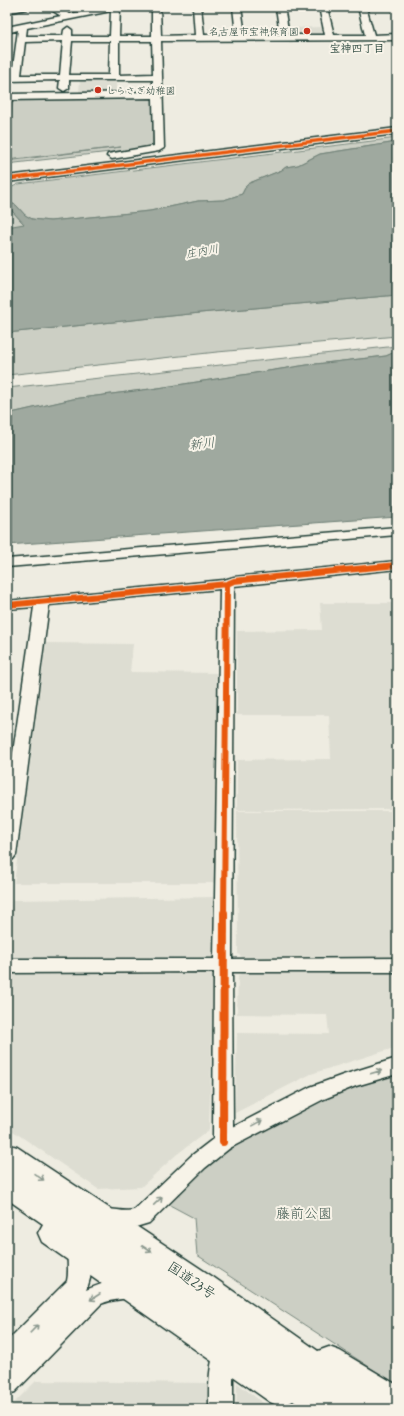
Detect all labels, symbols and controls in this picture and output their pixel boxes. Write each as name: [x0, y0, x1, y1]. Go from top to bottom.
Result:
place label: 名古屋市宝神保育園: [209, 26, 299, 39]
marker: 名古屋市宝神保育園: [302, 26, 312, 36]
district label: 宝神四丁目: [330, 42, 385, 56]
marker: しらさぎ幼稚園: [93, 85, 103, 95]
place label: しらさぎ幼稚園: [106, 85, 176, 98]
water label: 庄内川: [185, 242, 220, 262]
water label: 新川: [188, 434, 216, 455]
one-way arrow: [370, 1068, 383, 1075]
one-way arrow: [251, 1119, 263, 1127]
one-way arrow: [33, 1173, 44, 1181]
one-way arrow: [153, 1197, 163, 1206]
park label: 藤前公園: [276, 1205, 332, 1223]
one-way arrow: [141, 1246, 153, 1254]
street label: 国道23号: [164, 1258, 219, 1304]
one-way arrow: [90, 1293, 101, 1301]
one-way arrow: [29, 1324, 39, 1334]

